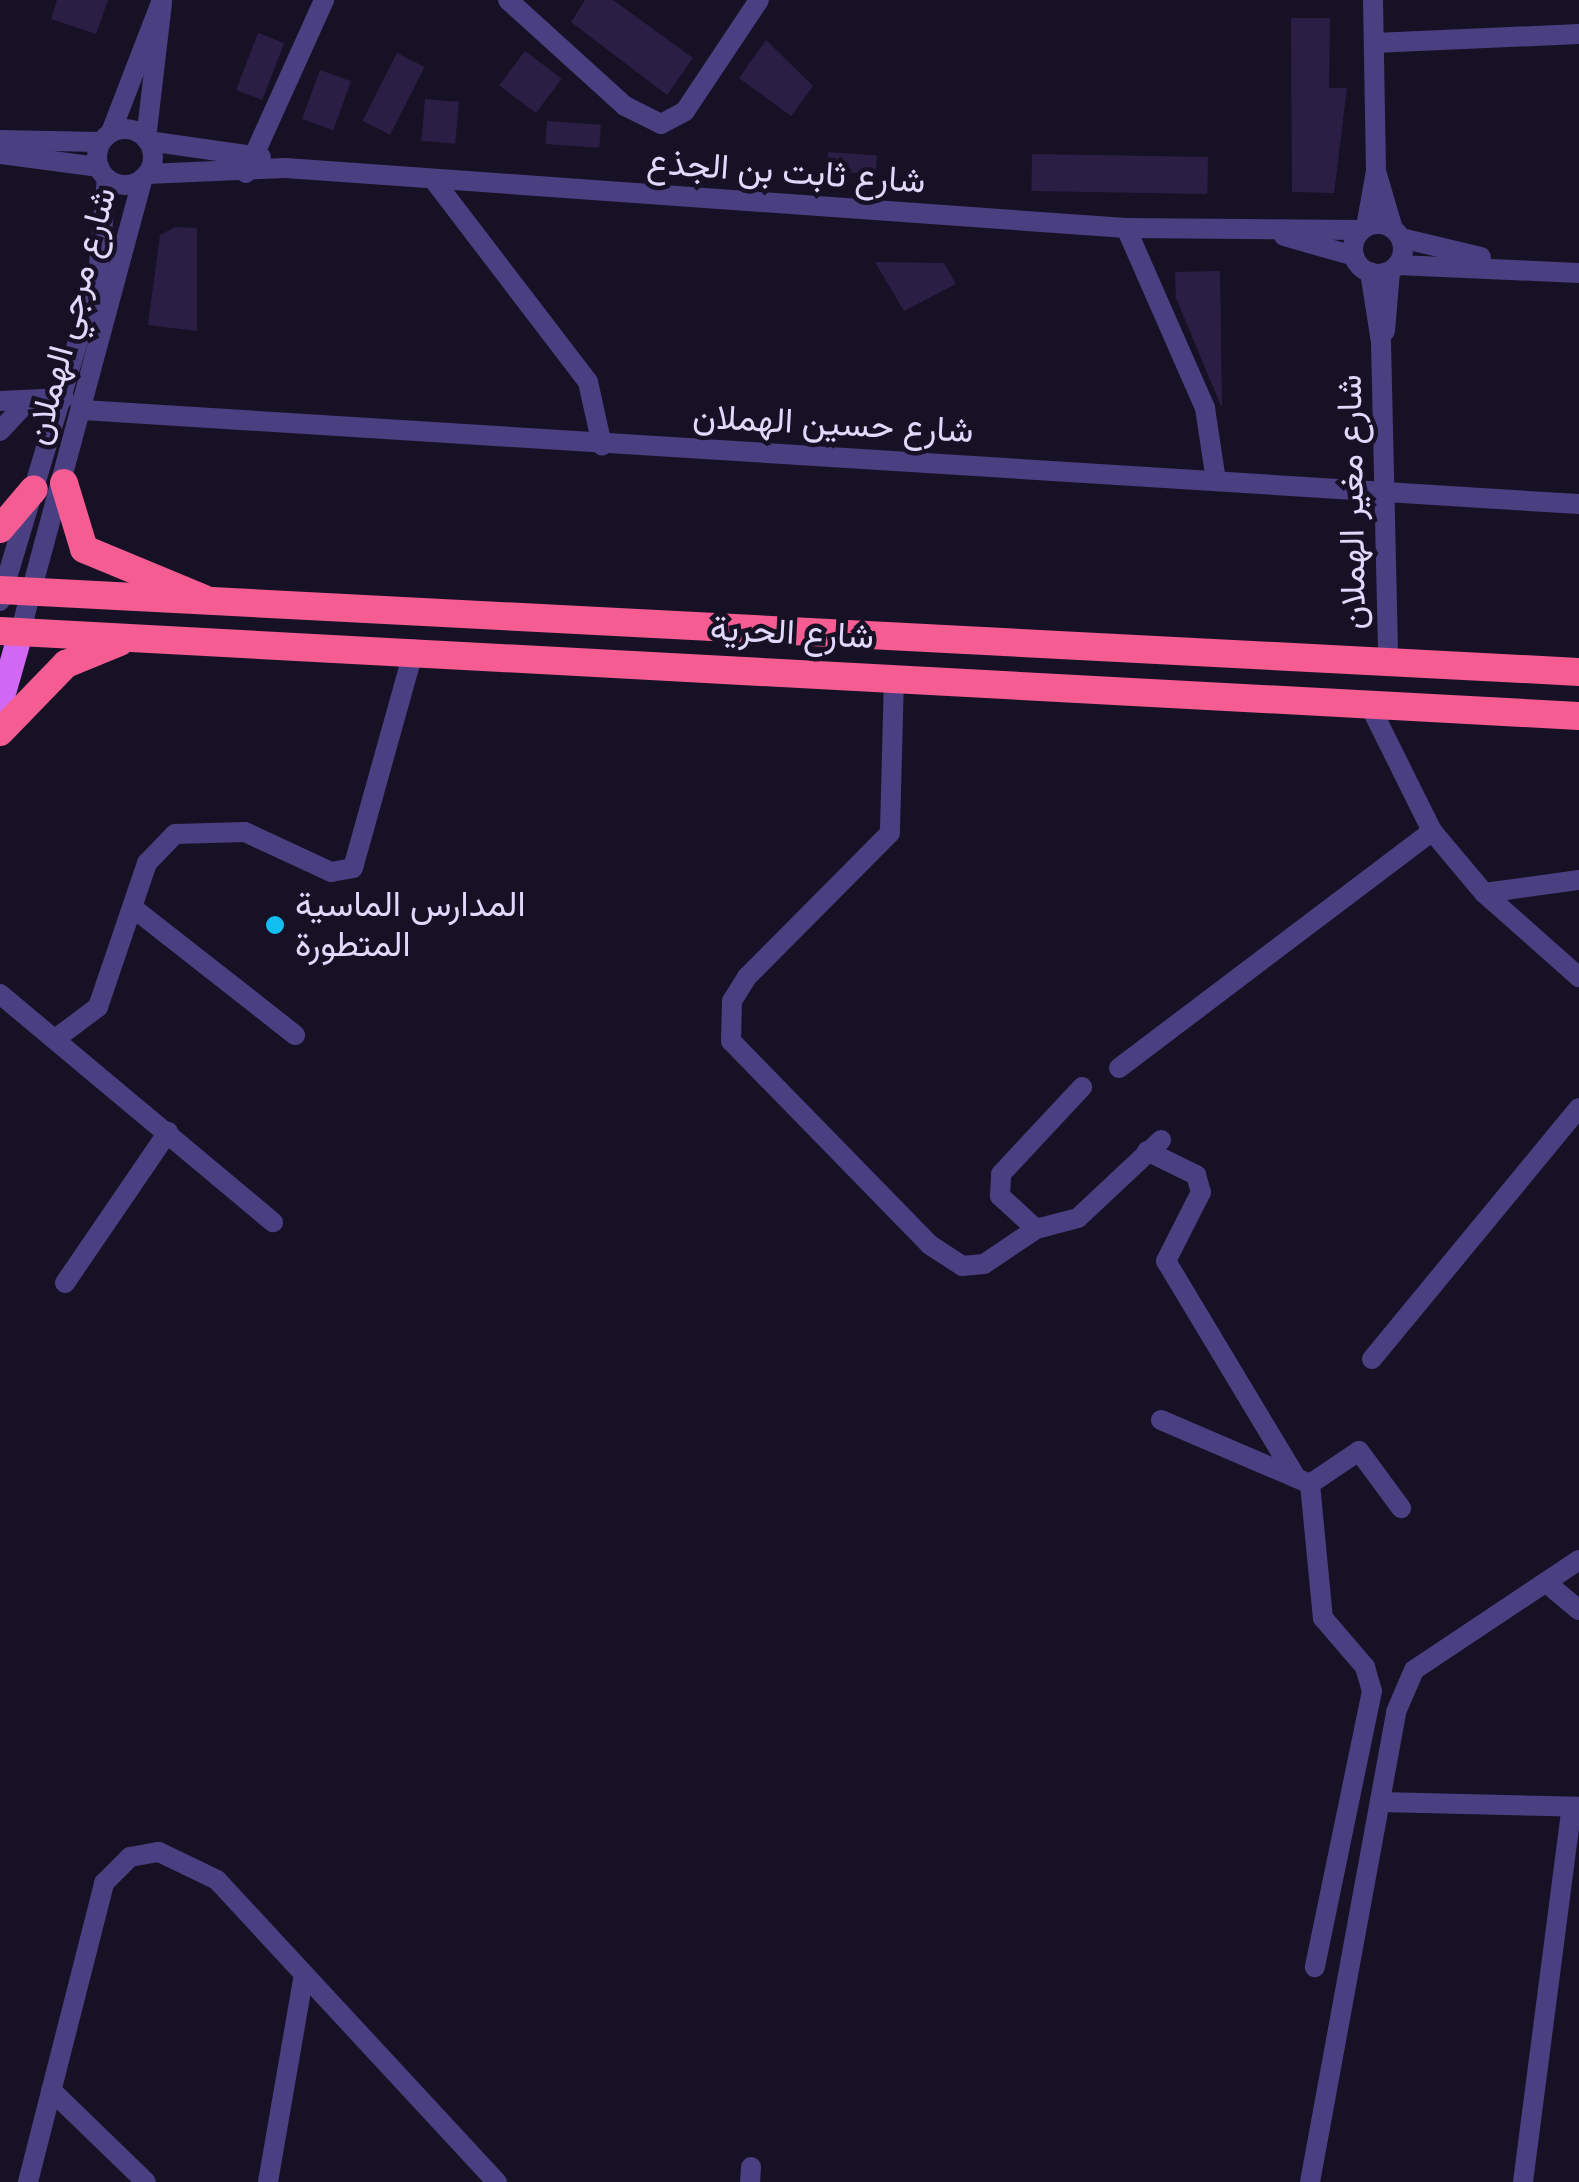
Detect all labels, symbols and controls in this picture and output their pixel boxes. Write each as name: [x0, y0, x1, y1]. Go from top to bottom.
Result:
street label: شارع ثابت بن الجذع: [645, 141, 927, 203]
street label: شارع مرجي الهملان: [16, 183, 126, 449]
street label: شارع مغير الهملان: [1329, 374, 1375, 630]
street label: شارع حسين الهملان: [691, 396, 975, 452]
street label: شارع الحرية: [709, 608, 875, 658]
place label: المدارس الماسية المتطورة: [295, 884, 526, 966]
marker: المدارس الماسية المتطورة: [264, 914, 286, 936]

